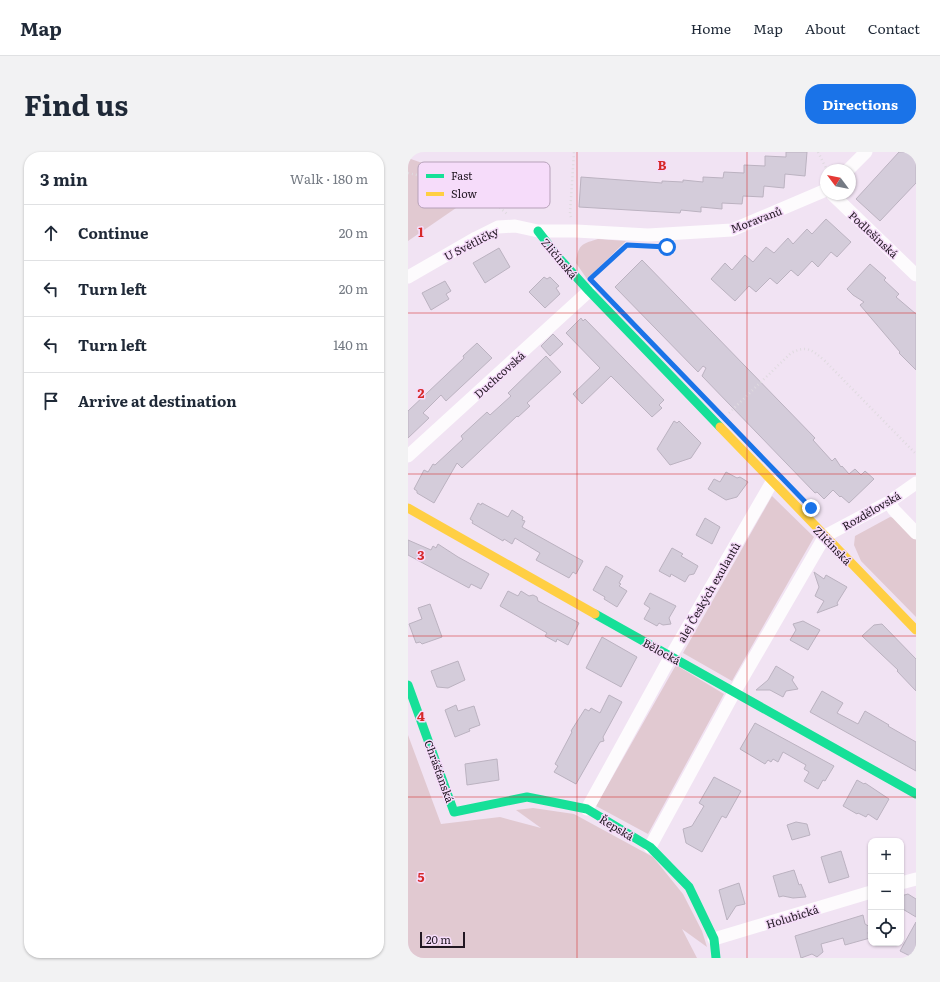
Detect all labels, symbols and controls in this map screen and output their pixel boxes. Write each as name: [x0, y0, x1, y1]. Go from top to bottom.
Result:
text: Map: [20, 14, 62, 42]
text: Home: [691, 18, 731, 38]
text: Map: [753, 18, 783, 38]
text: About: [805, 18, 846, 38]
text: Contact: [868, 18, 920, 38]
text: Find us: [24, 83, 128, 125]
button: Directions: [805, 84, 916, 124]
text: B: [658, 155, 667, 174]
legend: [418, 162, 550, 208]
north arrow: [820, 164, 856, 200]
text: 3 min: [40, 166, 88, 191]
text: Fast: [451, 167, 473, 183]
text: Walk · 180 m: [290, 169, 368, 188]
text: Slow: [451, 185, 477, 201]
street label: Moravanů: [728, 202, 784, 236]
street label: Podlešínská: [846, 207, 902, 261]
text: Continue: [78, 221, 148, 244]
icon: ahead: [40, 222, 62, 244]
text: 1: [418, 222, 424, 241]
street label: U Světličky: [441, 222, 502, 264]
text: 20 m: [339, 223, 368, 242]
street label: Zličínská: [538, 234, 582, 282]
route start: [658, 238, 676, 256]
text: Turn left: [78, 277, 147, 300]
icon: left: [40, 278, 62, 300]
text: 20 m: [339, 279, 368, 298]
text: Turn left: [78, 333, 147, 356]
icon: left: [40, 334, 62, 356]
text: 140 m: [333, 335, 368, 354]
street label: Duchcovská: [470, 347, 528, 401]
text: 2: [418, 383, 425, 402]
text: Arrive at destination: [78, 389, 237, 412]
icon: arrive: [40, 390, 62, 412]
street label: Rozdělovská: [839, 487, 903, 533]
route end: [802, 499, 820, 517]
street label: Zličínská: [810, 522, 856, 568]
street label: alej Českých exulantů: [673, 539, 743, 645]
text: 3: [417, 545, 425, 564]
street label: Bělocká: [640, 634, 684, 668]
text: 4: [417, 706, 425, 725]
street label: Chrášťanská: [421, 737, 459, 805]
street label: Řepská: [597, 810, 637, 844]
map controls: [868, 838, 904, 946]
button: +: [868, 838, 904, 874]
text: 5: [417, 867, 425, 886]
button: −: [868, 874, 904, 910]
street label: Holubická: [764, 900, 820, 932]
button: locate: [868, 910, 904, 946]
scale bar: [420, 930, 465, 949]
text: 20 m: [426, 931, 451, 947]

